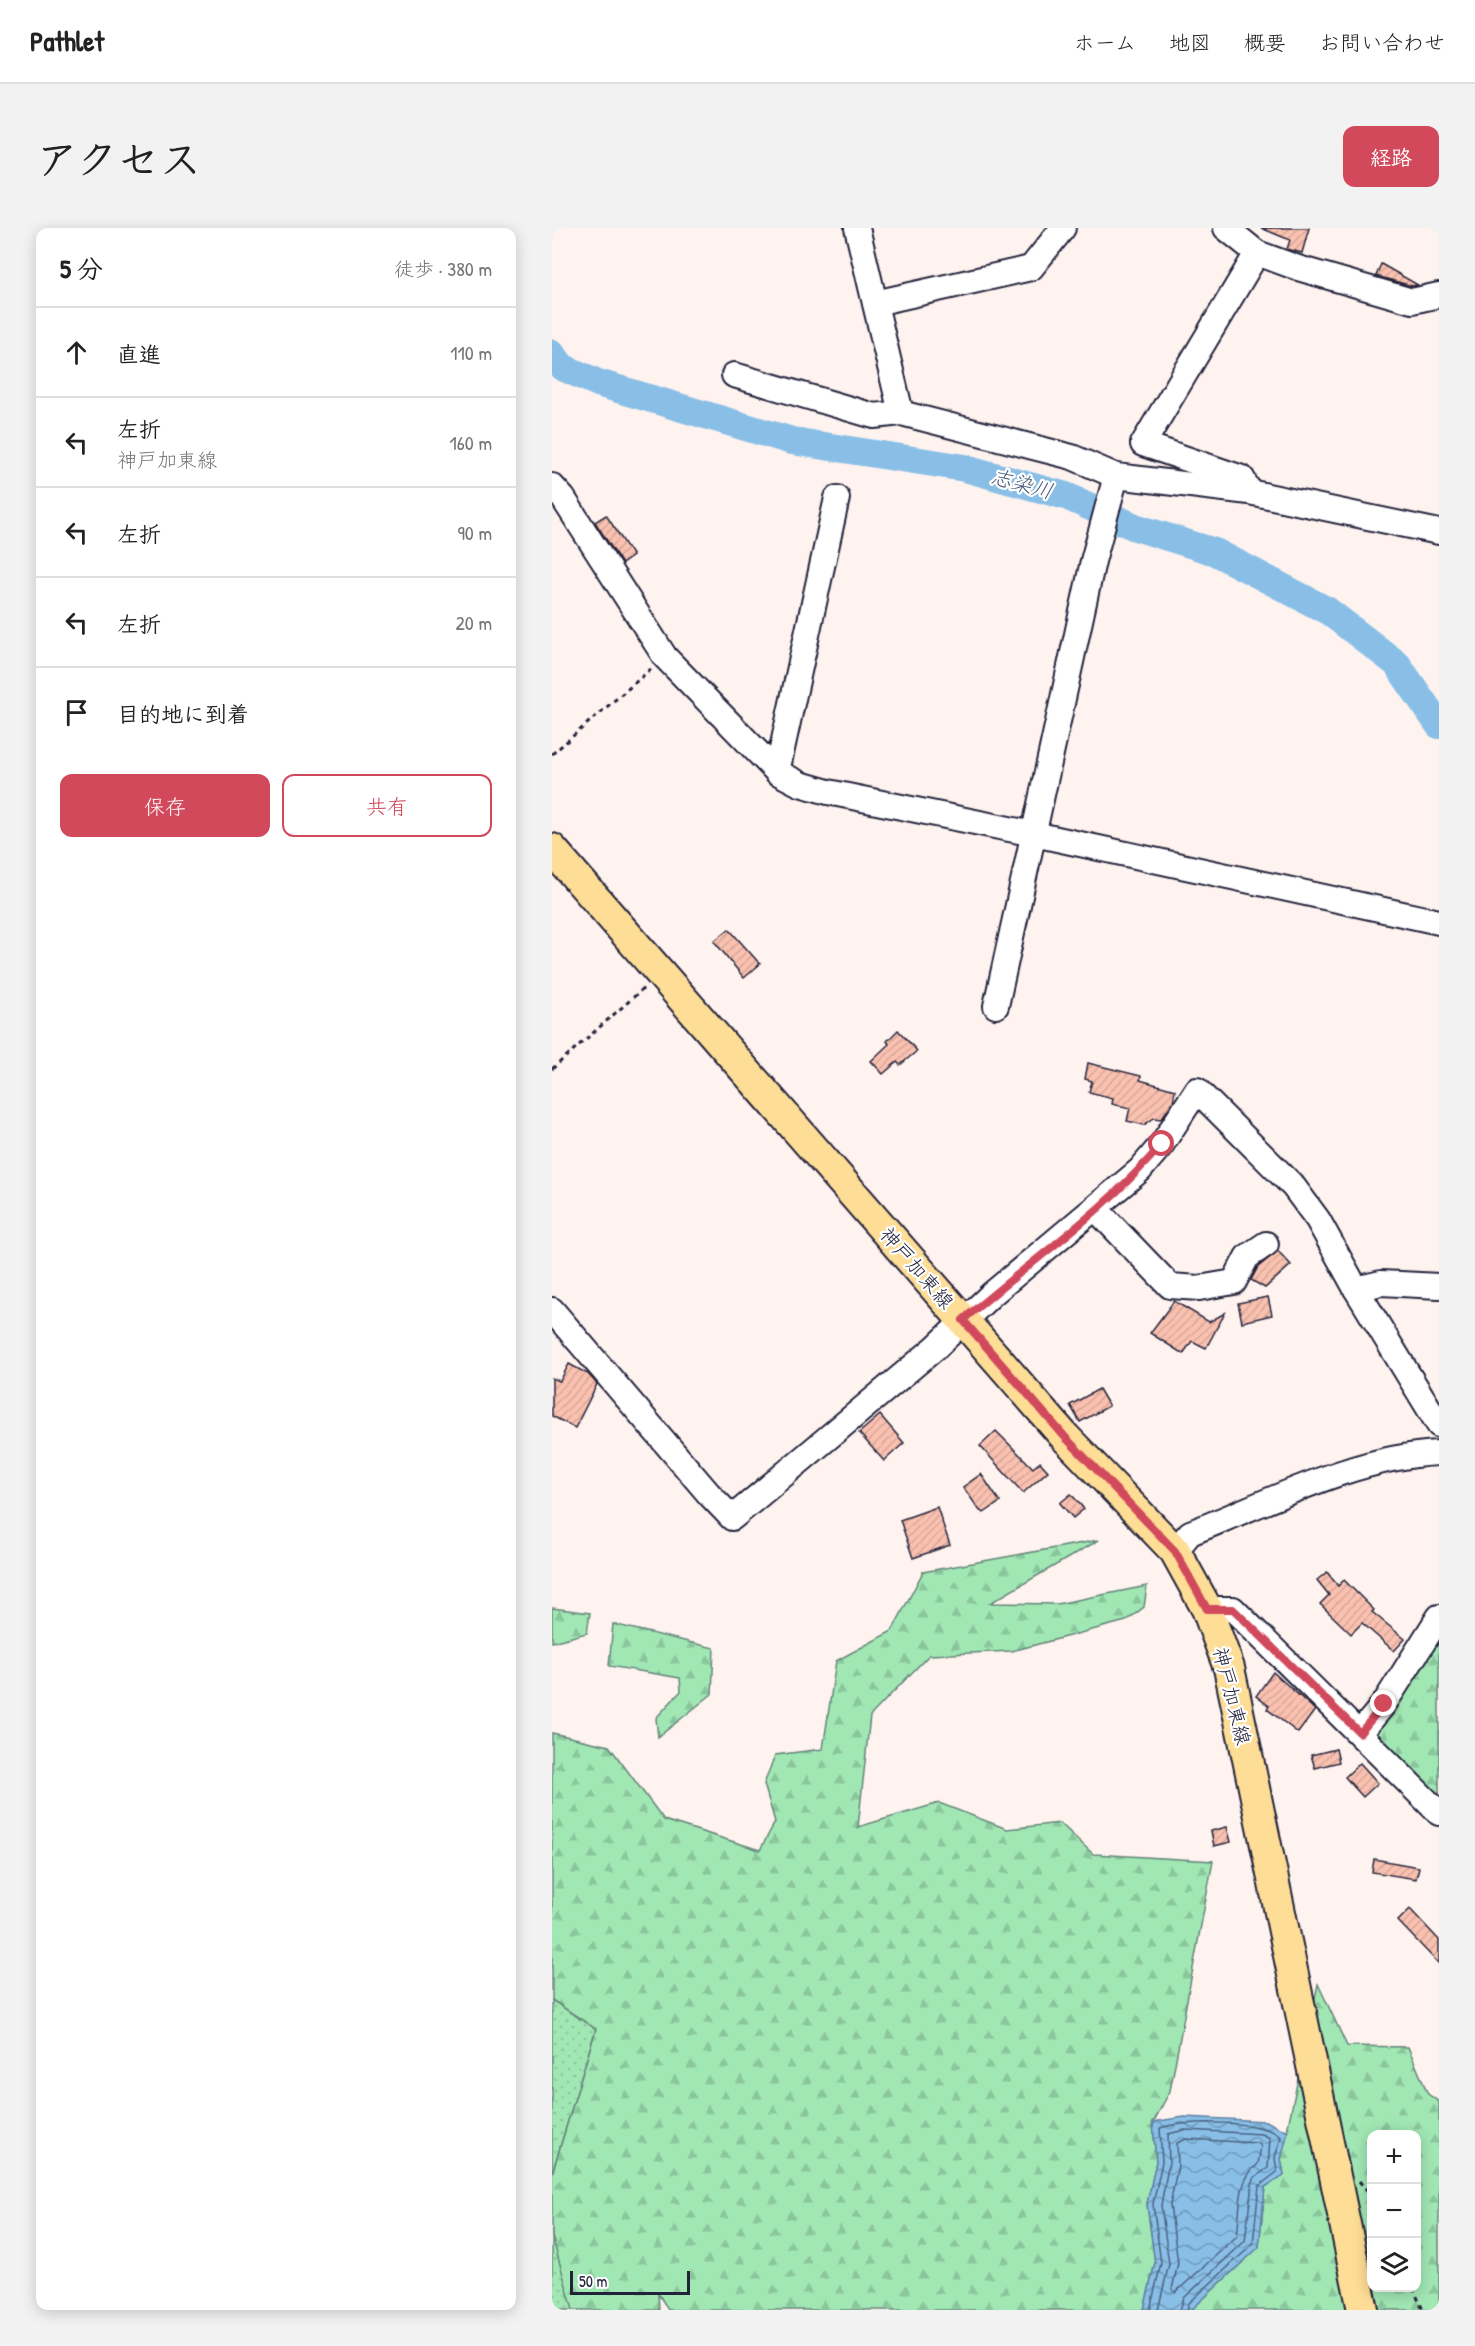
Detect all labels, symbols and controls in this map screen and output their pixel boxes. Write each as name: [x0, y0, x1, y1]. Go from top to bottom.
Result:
text: Pathlet: [30, 22, 104, 60]
text: ホーム: [1074, 28, 1136, 57]
text: 地図: [1169, 28, 1211, 57]
text: 概要: [1244, 28, 1286, 57]
text: お問い合わせ: [1319, 28, 1445, 57]
button: 経路: [1343, 126, 1439, 187]
text: アクセス: [36, 130, 201, 187]
text: 5 分: [60, 251, 103, 286]
text: 徒歩 · 380 m: [394, 255, 492, 282]
icon: ahead: [60, 336, 93, 369]
text: 直進: [117, 339, 161, 369]
text: 110 m: [450, 339, 492, 366]
text: 左折: [117, 414, 161, 444]
icon: left: [60, 426, 93, 459]
text: 160 m: [450, 429, 492, 456]
text: 神戸加東線: [117, 446, 217, 473]
water label: 志染川: [988, 461, 1056, 506]
icon: left: [60, 516, 93, 549]
text: 左折: [117, 519, 161, 549]
text: 90 m: [458, 519, 492, 546]
icon: left: [60, 606, 93, 639]
text: 左折: [117, 609, 161, 639]
text: 20 m: [455, 609, 492, 636]
icon: arrive: [60, 696, 93, 729]
text: 目的地に到着: [117, 699, 249, 729]
button: 保存: [60, 774, 270, 837]
button: 共有: [282, 774, 492, 837]
route start: [1148, 1130, 1174, 1156]
street label: 神戸加東線: [874, 1221, 960, 1314]
street label: 神戸加東線: [1207, 1644, 1258, 1748]
route end: [1370, 1690, 1396, 1716]
map controls: [1367, 2130, 1421, 2292]
button: +: [1367, 2130, 1421, 2184]
button: −: [1367, 2184, 1421, 2238]
button: layers: [1367, 2238, 1421, 2292]
scale bar: [570, 2268, 690, 2296]
text: 50 m: [579, 2270, 608, 2292]

